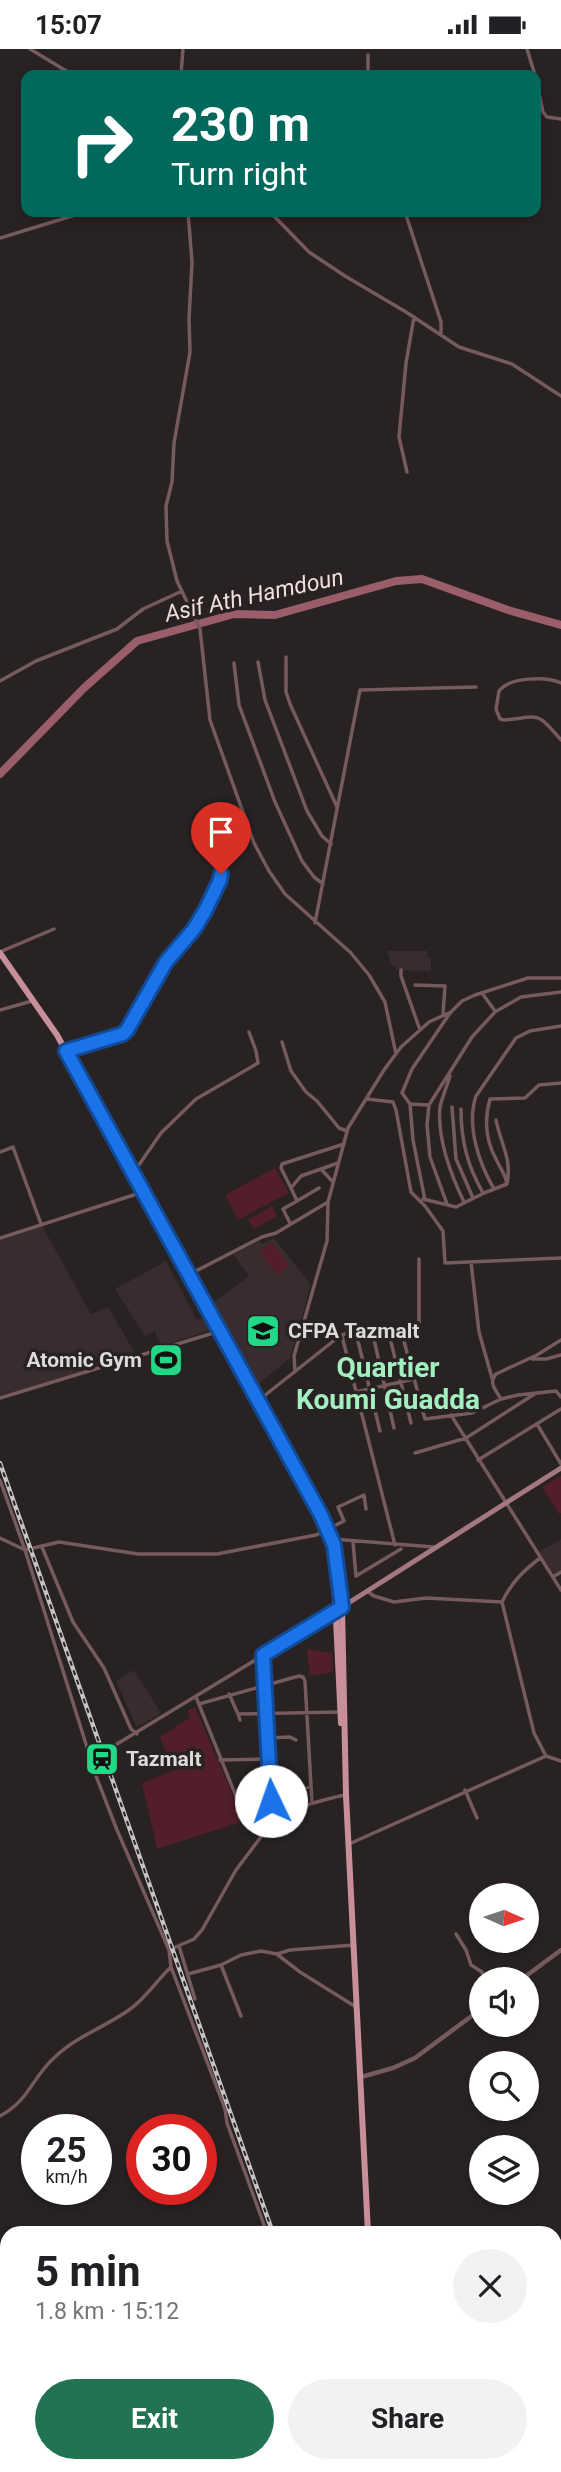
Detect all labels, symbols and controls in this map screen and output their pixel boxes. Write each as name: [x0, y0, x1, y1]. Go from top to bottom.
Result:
text: 15:07: [35, 10, 102, 40]
text: 230 m: [171, 96, 310, 153]
icon: right: [56, 98, 147, 189]
text: Turn right: [171, 155, 307, 193]
water label: Asif Ath Hamdoun: [161, 563, 346, 628]
pin: [191, 802, 251, 874]
icon: arrive: [202, 813, 240, 851]
school or university icon: CFPA Tazmalt: [244, 1312, 282, 1350]
place label: CFPA Tazmalt: [288, 1319, 419, 1343]
sports icon: Atomic Gym: [147, 1341, 185, 1379]
place label: Atomic Gym: [26, 1348, 142, 1372]
district label: Quartier Koumi Guadda: [296, 1351, 480, 1416]
station icon: Tazmalt: [83, 1740, 121, 1778]
place label: Tazmalt: [126, 1747, 202, 1771]
position arrow: [234, 1764, 308, 1838]
north arrow: [469, 1883, 539, 1953]
map controls: [469, 1883, 539, 2205]
button: sound: [469, 1967, 539, 2037]
button: search: [469, 2051, 539, 2121]
speed limit sign: 30: [126, 2114, 217, 2205]
text: 25: [46, 2130, 87, 2171]
button: layers: [469, 2135, 539, 2205]
text: km/h: [45, 2166, 88, 2187]
text: 5 min: [35, 2247, 141, 2296]
button: close: [453, 2249, 527, 2323]
text: 1.8 km · 15:12: [35, 2298, 179, 2325]
button: Exit: [35, 2379, 274, 2459]
button: Share: [288, 2379, 527, 2459]

